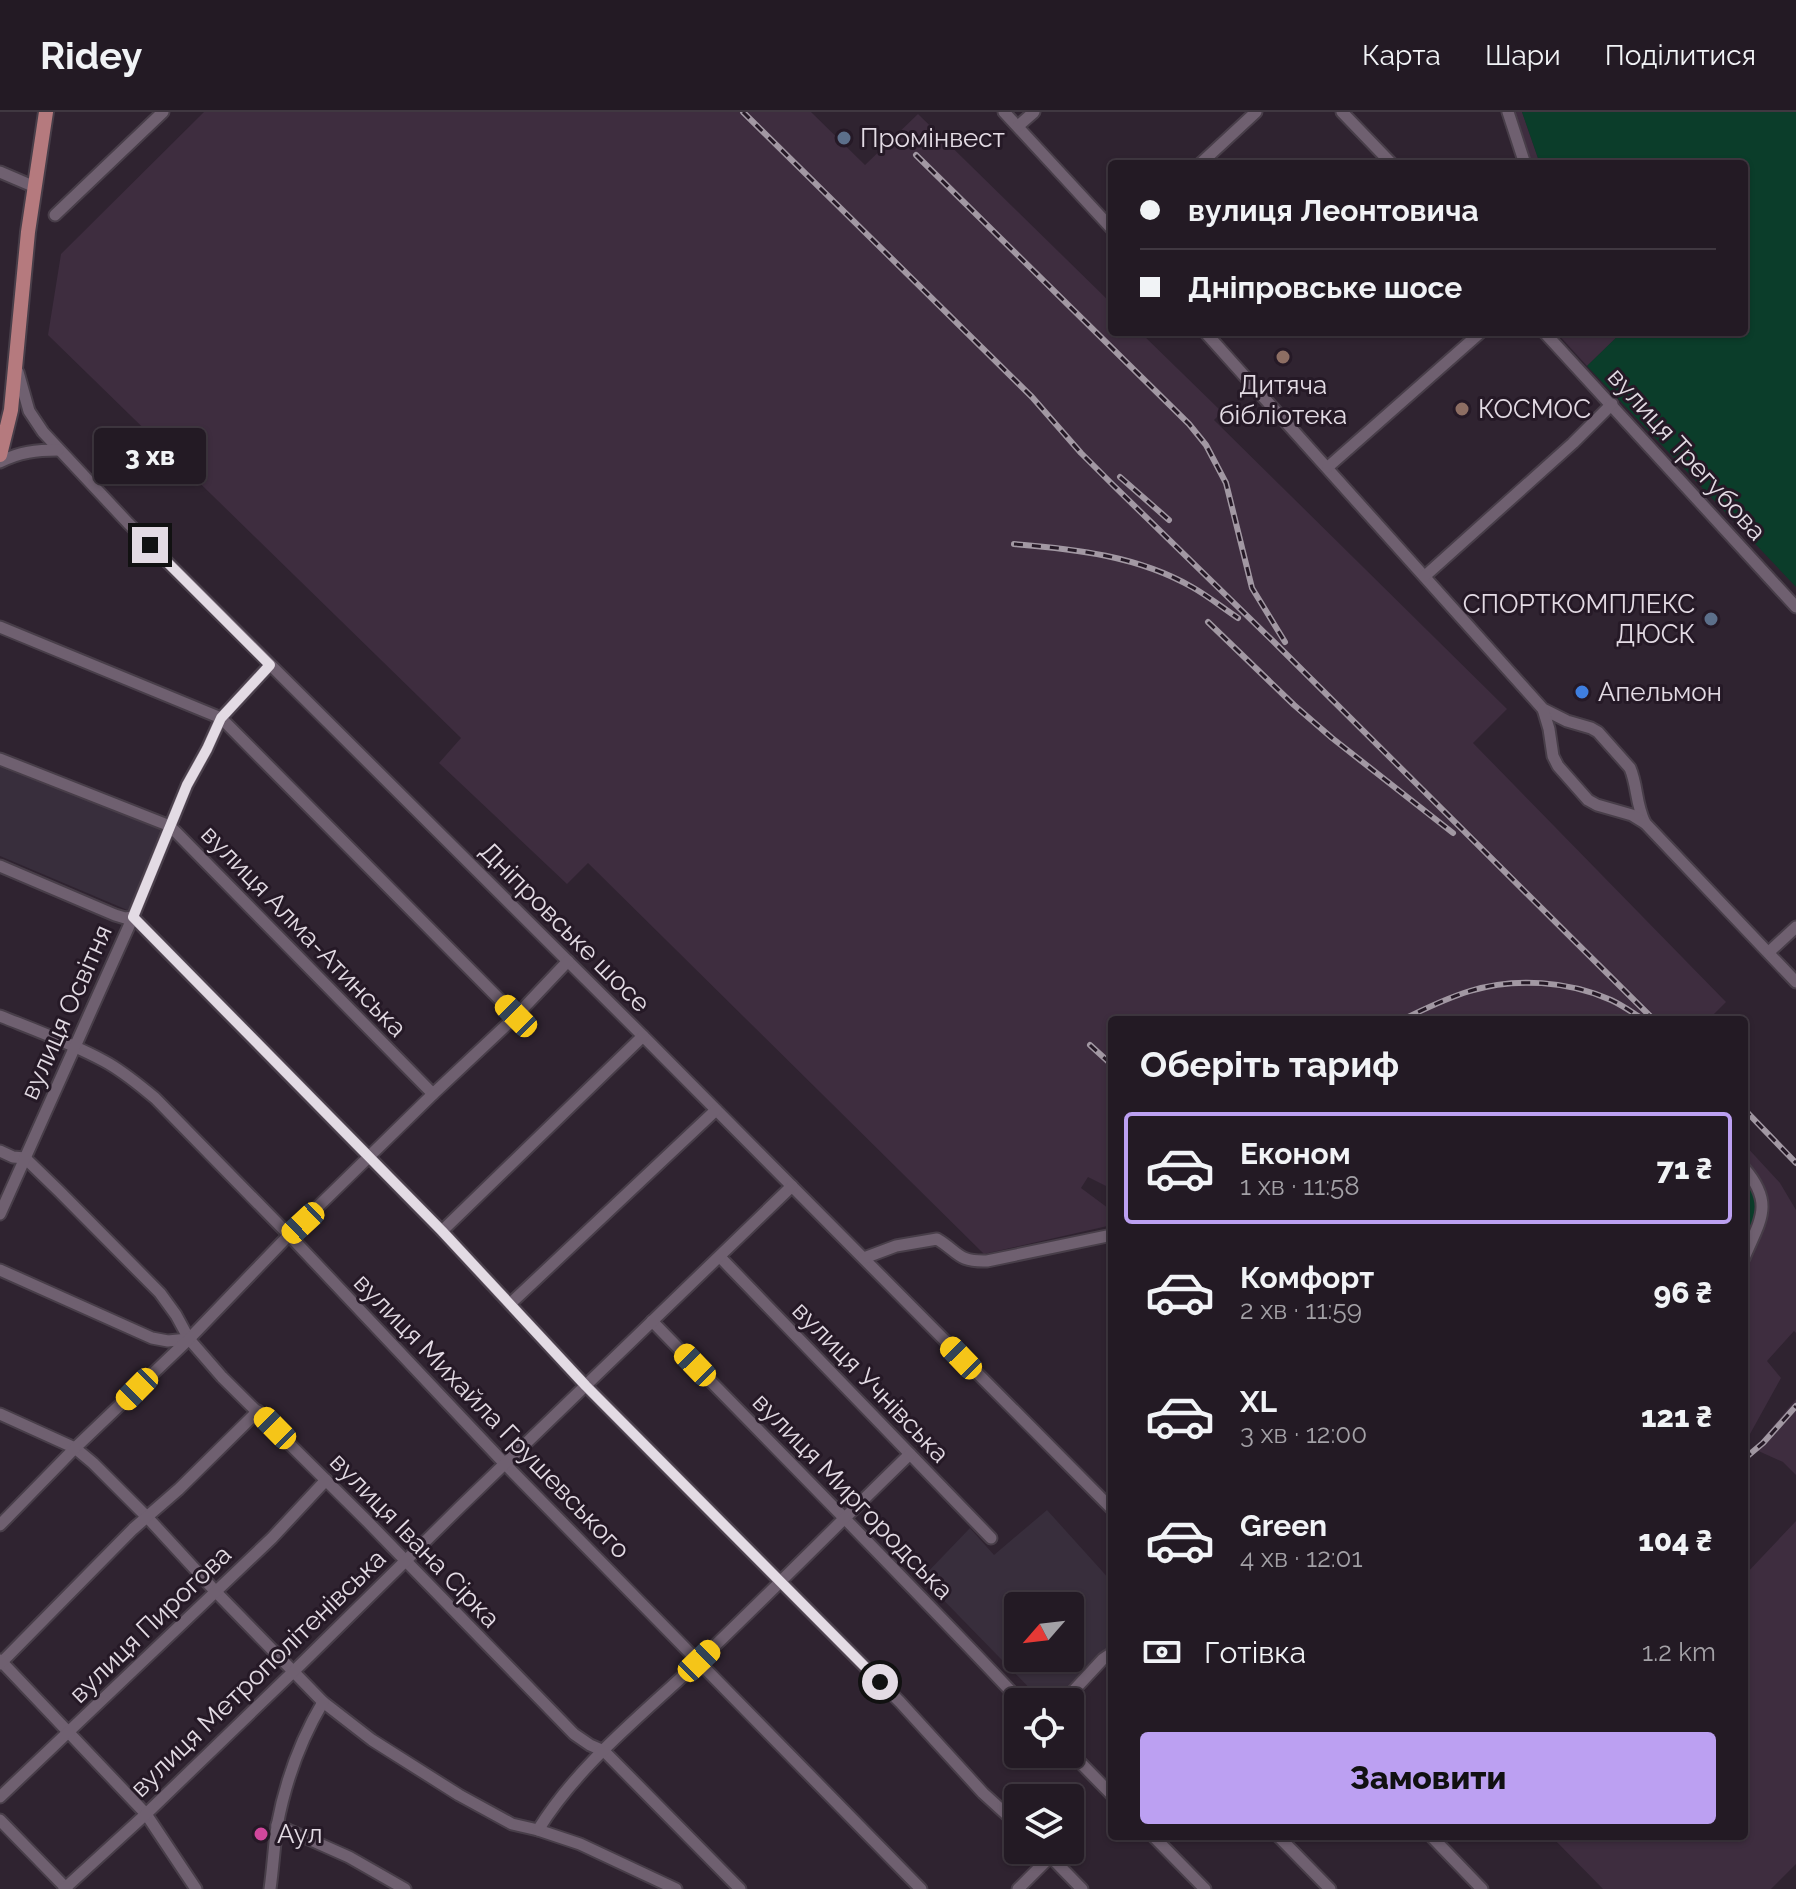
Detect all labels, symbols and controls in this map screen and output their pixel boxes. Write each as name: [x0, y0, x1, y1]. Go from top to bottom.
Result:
text: Ridey: [40, 33, 142, 78]
text: Карта: [1362, 39, 1441, 72]
text: Шари: [1485, 39, 1561, 72]
text: Поділитися: [1605, 39, 1756, 72]
place label: Промінвест: [860, 123, 1005, 153]
marker: Промінвест: [835, 129, 853, 147]
text: вулиця Леонтовича: [1188, 193, 1479, 228]
text: Дніпровське шосе: [1188, 270, 1462, 305]
marker: Дитяча бібліотека: [1274, 348, 1292, 366]
street label: вулиця Трегубова: [1602, 362, 1772, 546]
place label: Дитяча бібліотека: [1219, 370, 1347, 430]
place label: КОСМОС: [1478, 394, 1591, 424]
marker: КОСМОС: [1453, 400, 1471, 418]
callout: 3 хв: [94, 429, 206, 485]
text: 3 хв: [125, 441, 175, 471]
route end: [132, 527, 168, 563]
place label: СПОРТКОМПЛЕКС ДЮСК: [1463, 589, 1695, 649]
marker: СПОРТКОМПЛЕКС ДЮСК: [1702, 610, 1720, 628]
place label: Апельмон: [1598, 677, 1722, 707]
marker: Апельмон: [1573, 683, 1591, 701]
street label: вулиця Алма-Атинська: [195, 819, 413, 1043]
street label: Дніпровське шосе: [474, 836, 656, 1018]
street label: вулиця Освітня: [14, 920, 118, 1104]
car: [491, 991, 541, 1041]
text: Оберіть тариф: [1140, 1043, 1399, 1085]
icon: car: [1144, 1132, 1216, 1204]
text: Економ: [1240, 1136, 1351, 1171]
text: 71 ₴: [1657, 1151, 1712, 1186]
text: 1 хв · 11:58: [1240, 1171, 1360, 1201]
car: [277, 1198, 329, 1248]
icon: car: [1144, 1256, 1216, 1328]
text: Комфорт: [1240, 1260, 1374, 1295]
street label: вулиця Михайла Грушевського: [348, 1267, 636, 1565]
text: 96 ₴: [1654, 1275, 1712, 1310]
street label: вулиця Учнівська: [787, 1295, 955, 1469]
text: 2 хв · 11:59: [1240, 1295, 1362, 1325]
car: [936, 1332, 986, 1384]
car: [670, 1339, 720, 1391]
car: [112, 1364, 162, 1414]
icon: car: [1144, 1380, 1216, 1452]
text: XL: [1240, 1384, 1277, 1419]
street label: вулиця Миргородська: [747, 1387, 959, 1605]
text: 121 ₴: [1641, 1399, 1712, 1434]
car: [250, 1403, 300, 1453]
text: 3 хв · 12:00: [1240, 1419, 1367, 1449]
street label: вулиця Івана Сірка: [324, 1446, 506, 1634]
icon: car: [1144, 1504, 1216, 1576]
text: Green: [1240, 1508, 1327, 1543]
text: 104 ₴: [1638, 1523, 1712, 1558]
street label: вулиця Пирогова: [63, 1539, 237, 1709]
street label: вулиця Метрополітенівська: [124, 1543, 392, 1803]
text: 4 хв · 12:01: [1240, 1543, 1363, 1573]
north arrow: [1004, 1592, 1084, 1672]
map controls: [1004, 1592, 1084, 1864]
icon: cash: [1140, 1630, 1184, 1674]
text: Готівка: [1204, 1635, 1306, 1670]
car: [673, 1636, 725, 1686]
text: 1.2 km: [1642, 1637, 1716, 1667]
route start: [862, 1664, 898, 1700]
button: locate: [1004, 1688, 1084, 1768]
button: Замовити: [1140, 1732, 1716, 1824]
button: layers: [1004, 1784, 1084, 1864]
place label: Аул: [277, 1819, 323, 1849]
marker: Аул: [252, 1825, 270, 1843]

